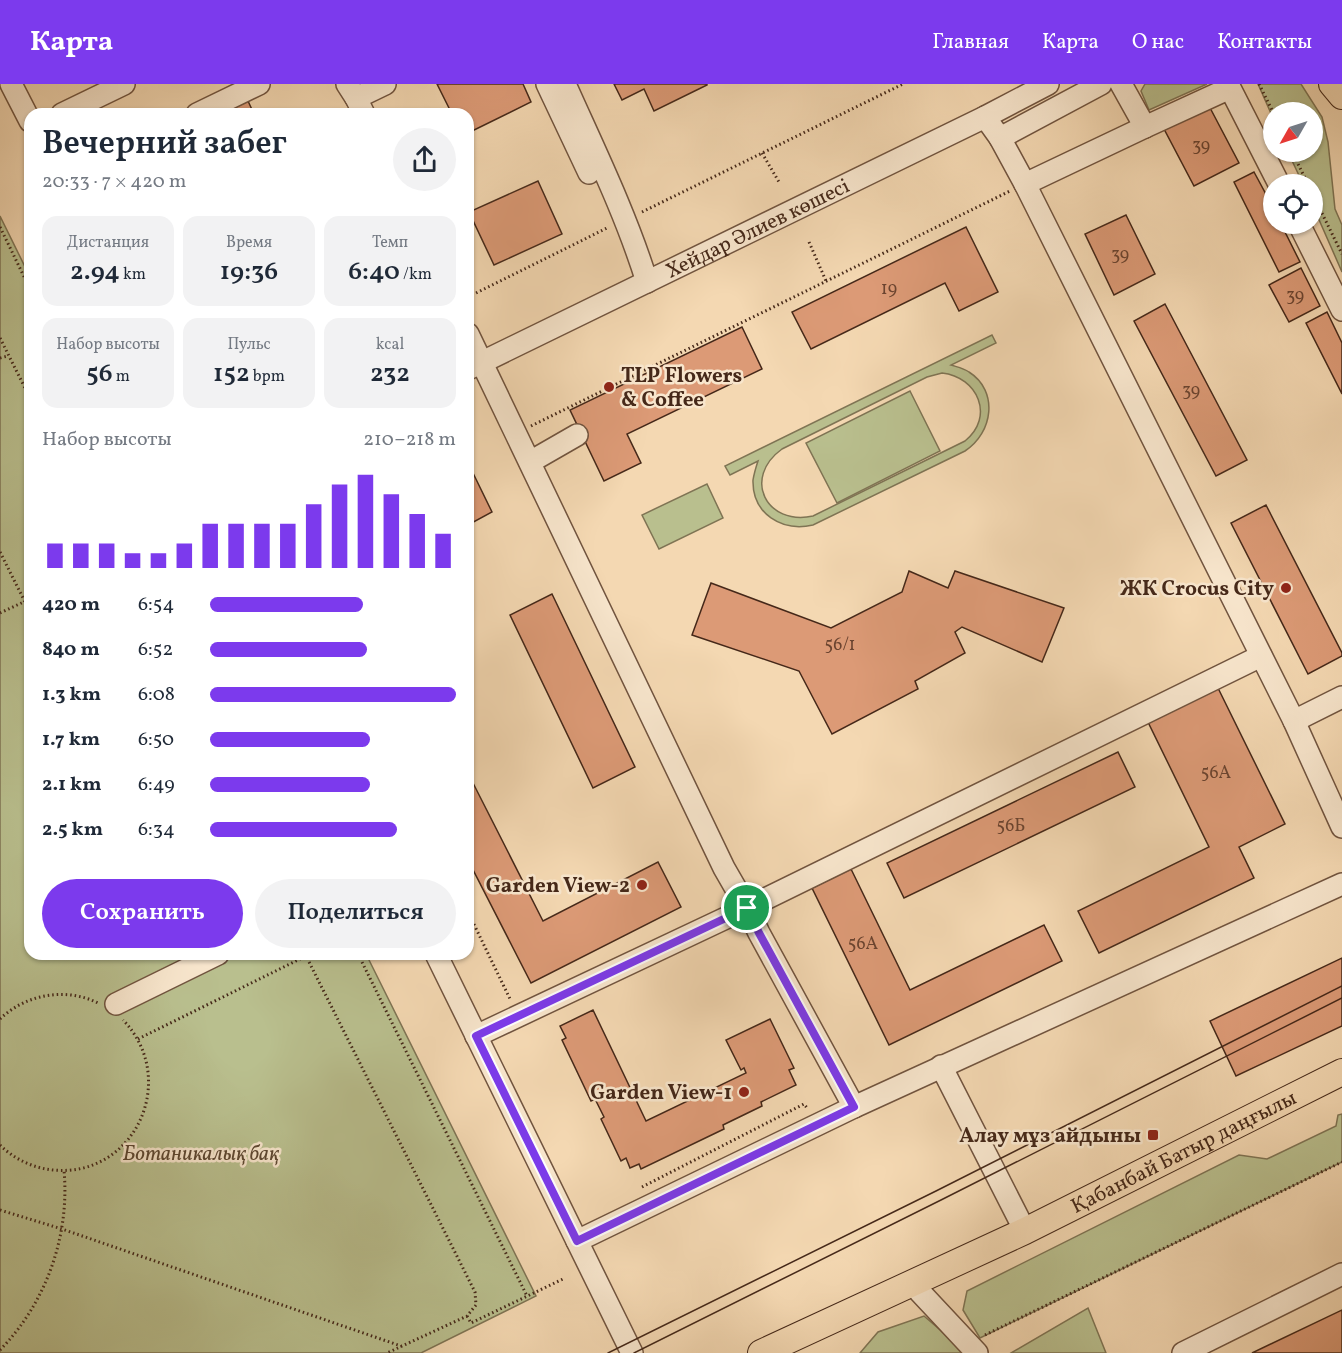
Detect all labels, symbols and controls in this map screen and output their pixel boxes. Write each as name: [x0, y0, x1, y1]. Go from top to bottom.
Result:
text: Карта: [30, 23, 113, 62]
text: Главная: [932, 28, 1009, 57]
text: Карта: [1042, 28, 1099, 57]
text: О нас: [1132, 28, 1184, 57]
text: Контакты: [1217, 28, 1312, 57]
north arrow: [1263, 102, 1323, 162]
map controls: [1263, 102, 1323, 234]
text: Вечерний забег: [42, 122, 287, 168]
button: share: [393, 128, 456, 191]
house number: 39: [1192, 134, 1210, 159]
text: 20:33 · 7 × 420 m: [42, 168, 186, 196]
street label: Хейдар Әлиев көшесі: [661, 172, 855, 286]
button: locate: [1263, 174, 1323, 234]
text: Дистанция: [67, 232, 149, 254]
text: Время: [226, 232, 272, 254]
text: Темп: [372, 232, 408, 254]
house number: 39: [1111, 243, 1129, 268]
text: 2.94: [70, 254, 120, 290]
text: 19:36: [220, 254, 278, 290]
text: 6:40: [348, 254, 400, 290]
text: km: [120, 264, 146, 286]
text: /km: [400, 264, 432, 286]
house number: 19: [881, 277, 897, 302]
house number: 39: [1286, 284, 1304, 309]
text: Набор высоты: [56, 334, 160, 356]
text: Пульс: [227, 334, 271, 356]
text: kcal: [376, 334, 404, 356]
text: 56: [86, 356, 112, 392]
text: 152: [213, 356, 250, 392]
text: 232: [370, 356, 410, 392]
place label: TLP Flowers & Coffee: [621, 362, 742, 415]
text: m: [112, 366, 130, 388]
text: bpm: [250, 366, 285, 388]
house number: 39: [1182, 379, 1200, 404]
marker: TLP Flowers & Coffee: [602, 380, 616, 394]
text: Набор высоты: [42, 426, 172, 454]
text: 210–218 m: [363, 426, 456, 454]
place label: ЖК Crocus City: [1120, 575, 1274, 604]
marker: ЖК Crocus City: [1279, 581, 1293, 595]
text: 420 m: [42, 591, 100, 619]
text: 6:54: [138, 591, 174, 619]
house number: 56/1: [825, 633, 855, 658]
text: 840 m: [42, 636, 100, 664]
text: 6:52: [138, 636, 173, 664]
text: 1.3 km: [42, 681, 101, 709]
text: 6:08: [138, 681, 175, 709]
text: 1.7 km: [42, 726, 100, 754]
text: 6:50: [138, 726, 174, 754]
house number: 56А: [1201, 761, 1232, 786]
text: 2.1 km: [42, 771, 102, 799]
text: 6:49: [138, 771, 175, 799]
house number: 56Б: [997, 814, 1025, 839]
text: 2.5 km: [42, 816, 103, 844]
text: 6:34: [138, 816, 175, 844]
place label: Garden View-2: [486, 872, 630, 901]
marker: Garden View-2: [635, 878, 649, 892]
button: Сохранить: [42, 879, 243, 948]
button: Поделиться: [255, 879, 456, 948]
pin: [721, 882, 772, 933]
icon: arrive: [730, 891, 763, 924]
house number: 56А: [848, 932, 879, 957]
place label: Garden View-1: [590, 1079, 732, 1108]
street label: Қабанбай Батыр даңғылы: [1066, 1084, 1302, 1222]
marker: Garden View-1: [737, 1085, 751, 1099]
place label: Алау мұз айдыны: [959, 1122, 1141, 1151]
marker: Алау мұз айдыны: [1146, 1128, 1160, 1142]
park label: Ботаникалық бақ: [123, 1140, 280, 1169]

